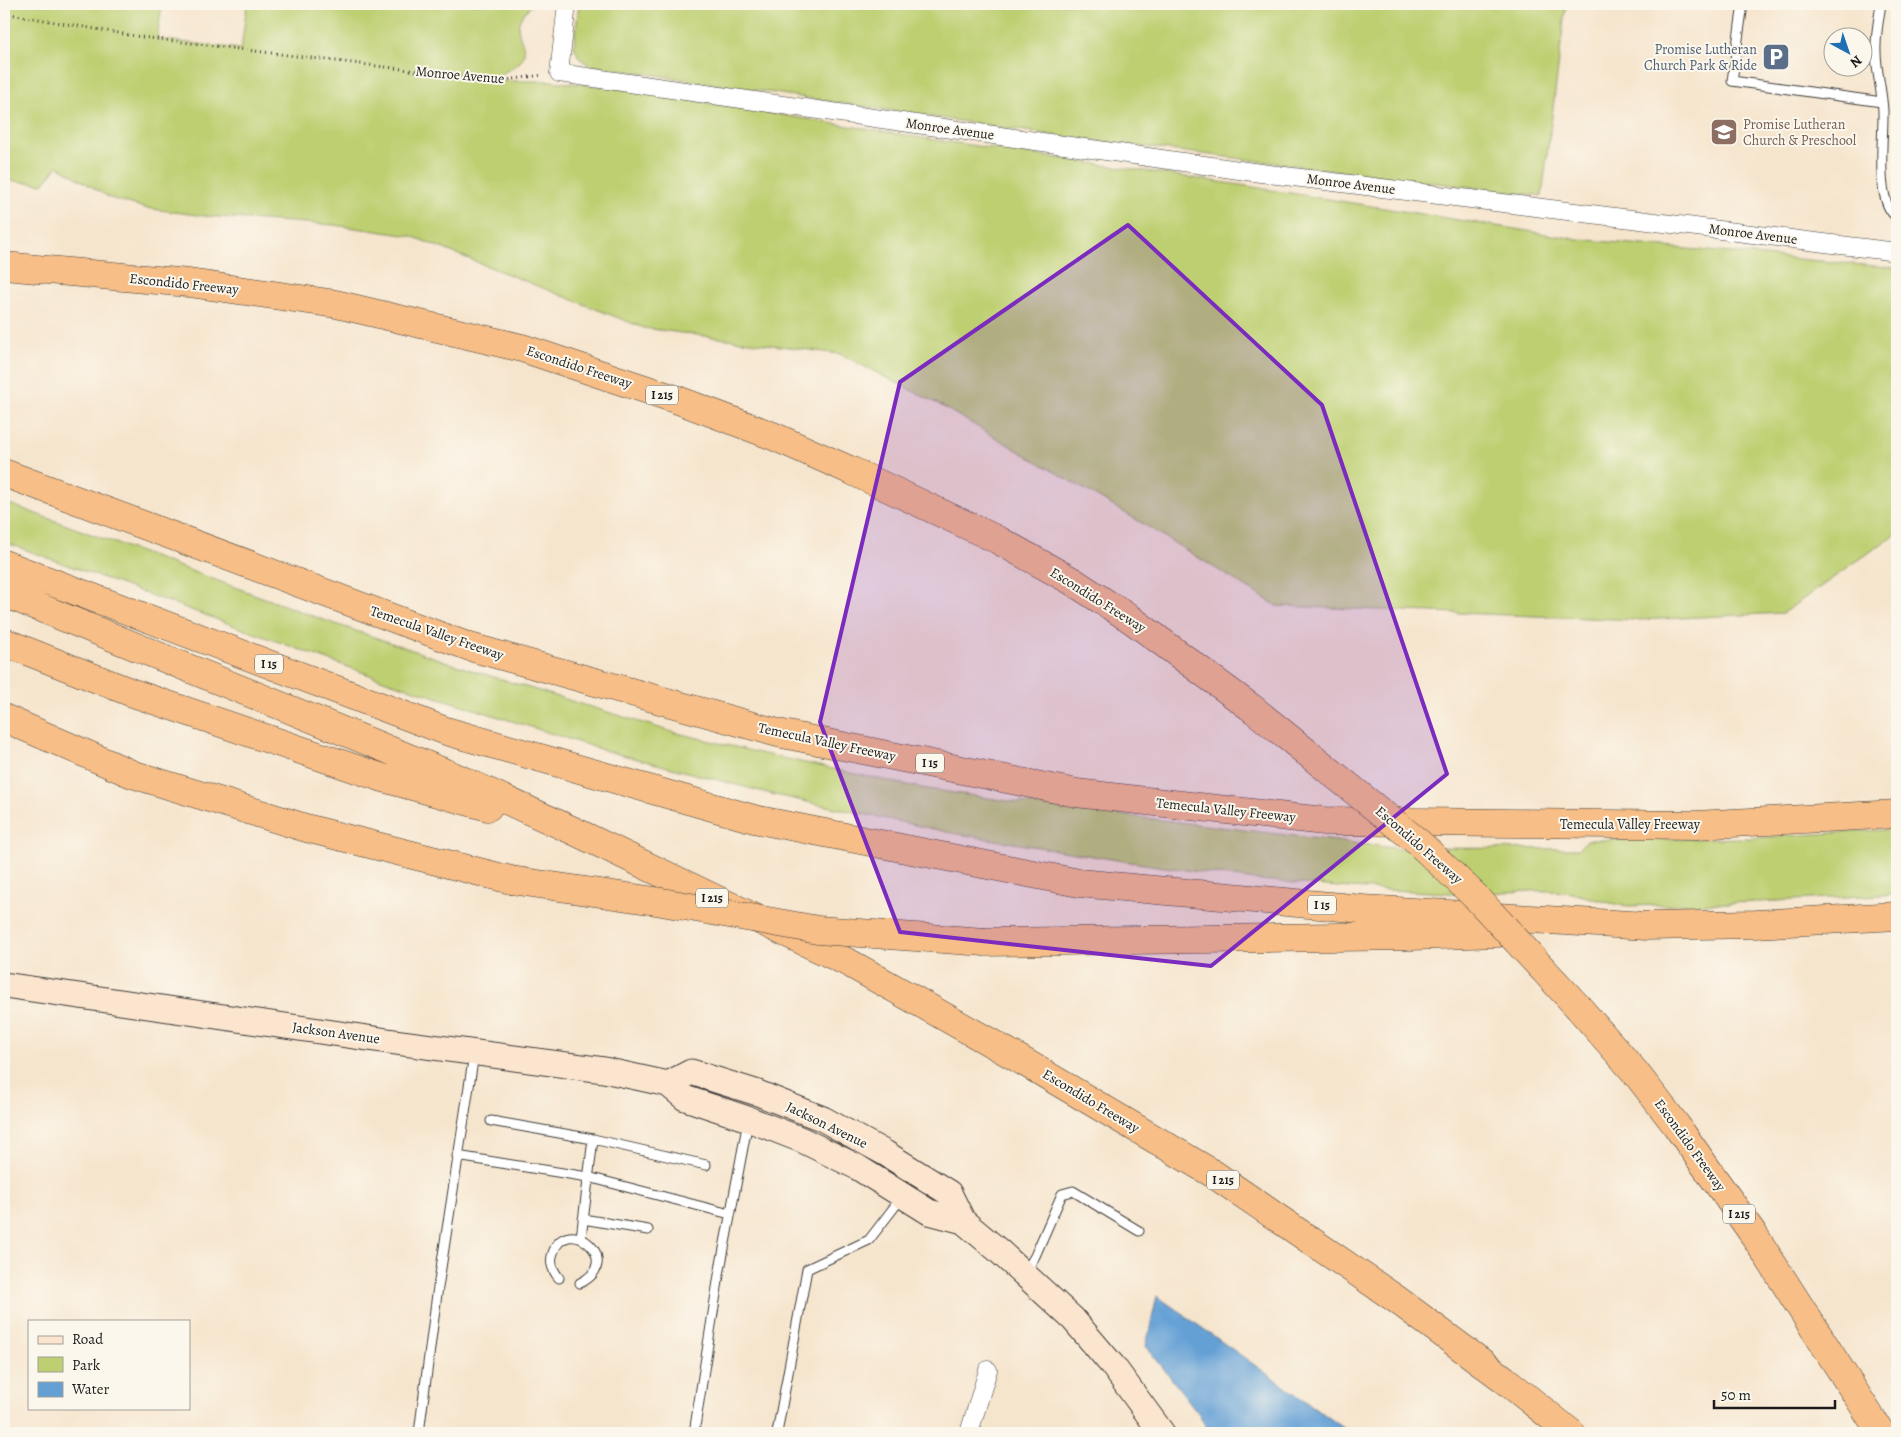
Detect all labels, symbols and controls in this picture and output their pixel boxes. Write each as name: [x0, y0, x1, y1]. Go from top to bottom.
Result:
north arrow: [1824, 28, 1874, 78]
place label: Promise Lutheran Church Park & Ride: [1644, 40, 1757, 75]
parking icon: Promise Lutheran Church Park & Ride: [1761, 42, 1791, 72]
text: N: [1846, 51, 1866, 72]
street label: Monroe Avenue: [415, 62, 505, 88]
street label: Monroe Avenue: [905, 113, 995, 145]
place label: Promise Lutheran Church & Preschool: [1743, 115, 1857, 150]
school or university icon: Promise Lutheran Church & Preschool: [1709, 117, 1739, 147]
street label: Monroe Avenue: [1306, 169, 1396, 199]
street label: Monroe Avenue: [1708, 219, 1798, 249]
street label: Escondido Freeway: [128, 269, 240, 299]
street label: Escondido Freeway: [524, 341, 635, 393]
road number: I 215: [646, 386, 678, 404]
street label: Escondido Freeway: [1046, 563, 1150, 638]
street label: Temecula Valley Freeway: [368, 601, 507, 665]
road number: I 15: [255, 654, 283, 674]
street label: Temecula Valley Freeway: [757, 718, 898, 766]
road number: I 15: [916, 754, 944, 772]
street label: Temecula Valley Freeway: [1155, 793, 1297, 827]
street label: Escondido Freeway: [1371, 802, 1467, 889]
street label: Temecula Valley Freeway: [1560, 815, 1701, 834]
road number: I 215: [696, 888, 728, 908]
road number: I 15: [1308, 896, 1336, 914]
street label: Jackson Avenue: [291, 1017, 381, 1049]
street label: Escondido Freeway: [1039, 1065, 1144, 1138]
street label: Escondido Freeway: [1650, 1095, 1730, 1196]
street label: Jackson Avenue: [783, 1097, 871, 1153]
road number: I 215: [1207, 1170, 1239, 1190]
road number: I 215: [1723, 1204, 1755, 1224]
legend: [28, 1320, 190, 1410]
text: Road: [72, 1329, 104, 1349]
text: Park: [72, 1355, 101, 1375]
scale bar: [1714, 1377, 1835, 1409]
text: Water: [71, 1379, 109, 1399]
text: 50 m: [1721, 1385, 1751, 1405]

